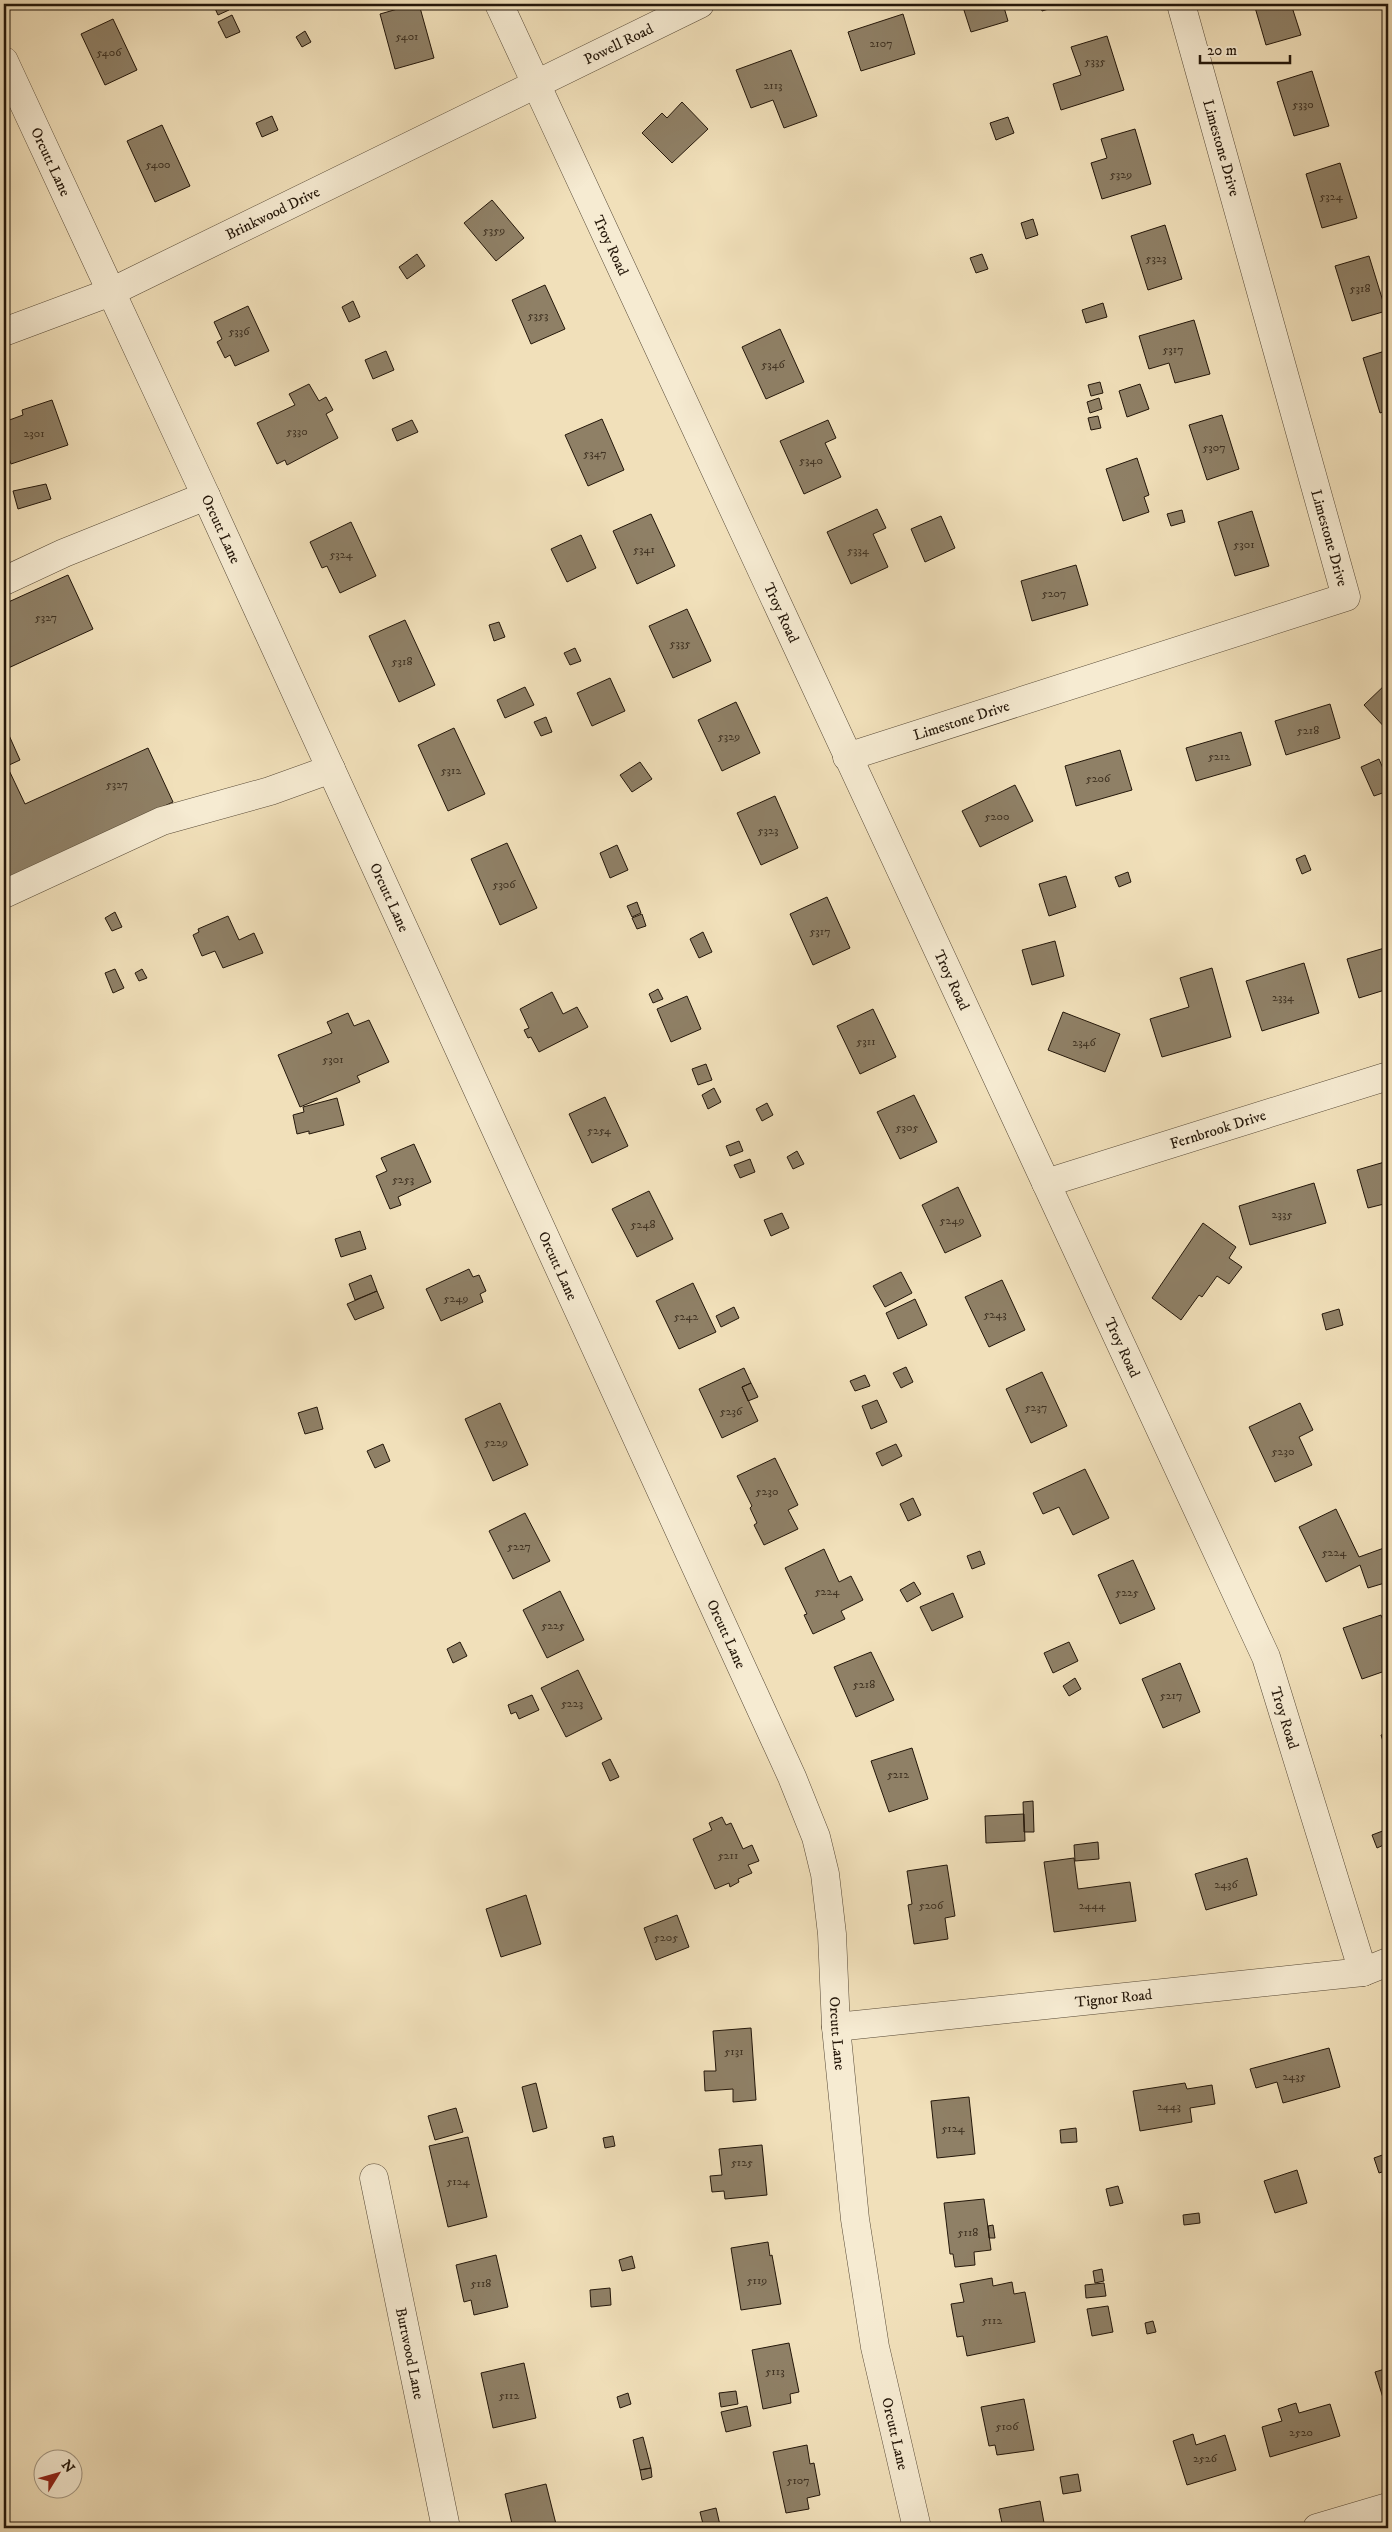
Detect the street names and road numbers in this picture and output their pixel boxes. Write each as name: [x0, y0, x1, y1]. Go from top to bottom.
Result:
street label: Powell Road: [581, 19, 657, 69]
street label: Limestone Drive: [1198, 97, 1244, 199]
street label: Orcutt Lane: [27, 124, 75, 199]
street label: Brinkwood Drive: [222, 182, 323, 244]
street label: Troy Road: [589, 212, 633, 279]
street label: Limestone Drive: [1306, 487, 1352, 589]
street label: Orcutt Lane: [197, 492, 245, 567]
street label: Troy Road: [759, 580, 804, 646]
street label: Limestone Drive: [911, 696, 1012, 745]
street label: Orcutt Lane: [366, 860, 414, 935]
street label: Troy Road: [930, 947, 974, 1014]
street label: Fernbrook Drive: [1167, 1105, 1268, 1153]
street label: Orcutt Lane: [534, 1228, 582, 1303]
street label: Troy Road: [1100, 1314, 1145, 1381]
street label: Orcutt Lane: [703, 1596, 751, 1672]
street label: Troy Road: [1266, 1684, 1303, 1752]
street label: Tignor Road: [1074, 1985, 1153, 2012]
street label: Orcutt Lane: [825, 1996, 850, 2071]
street label: Burtwood Lane: [391, 2306, 429, 2401]
street label: Orcutt Lane: [878, 2396, 913, 2472]

